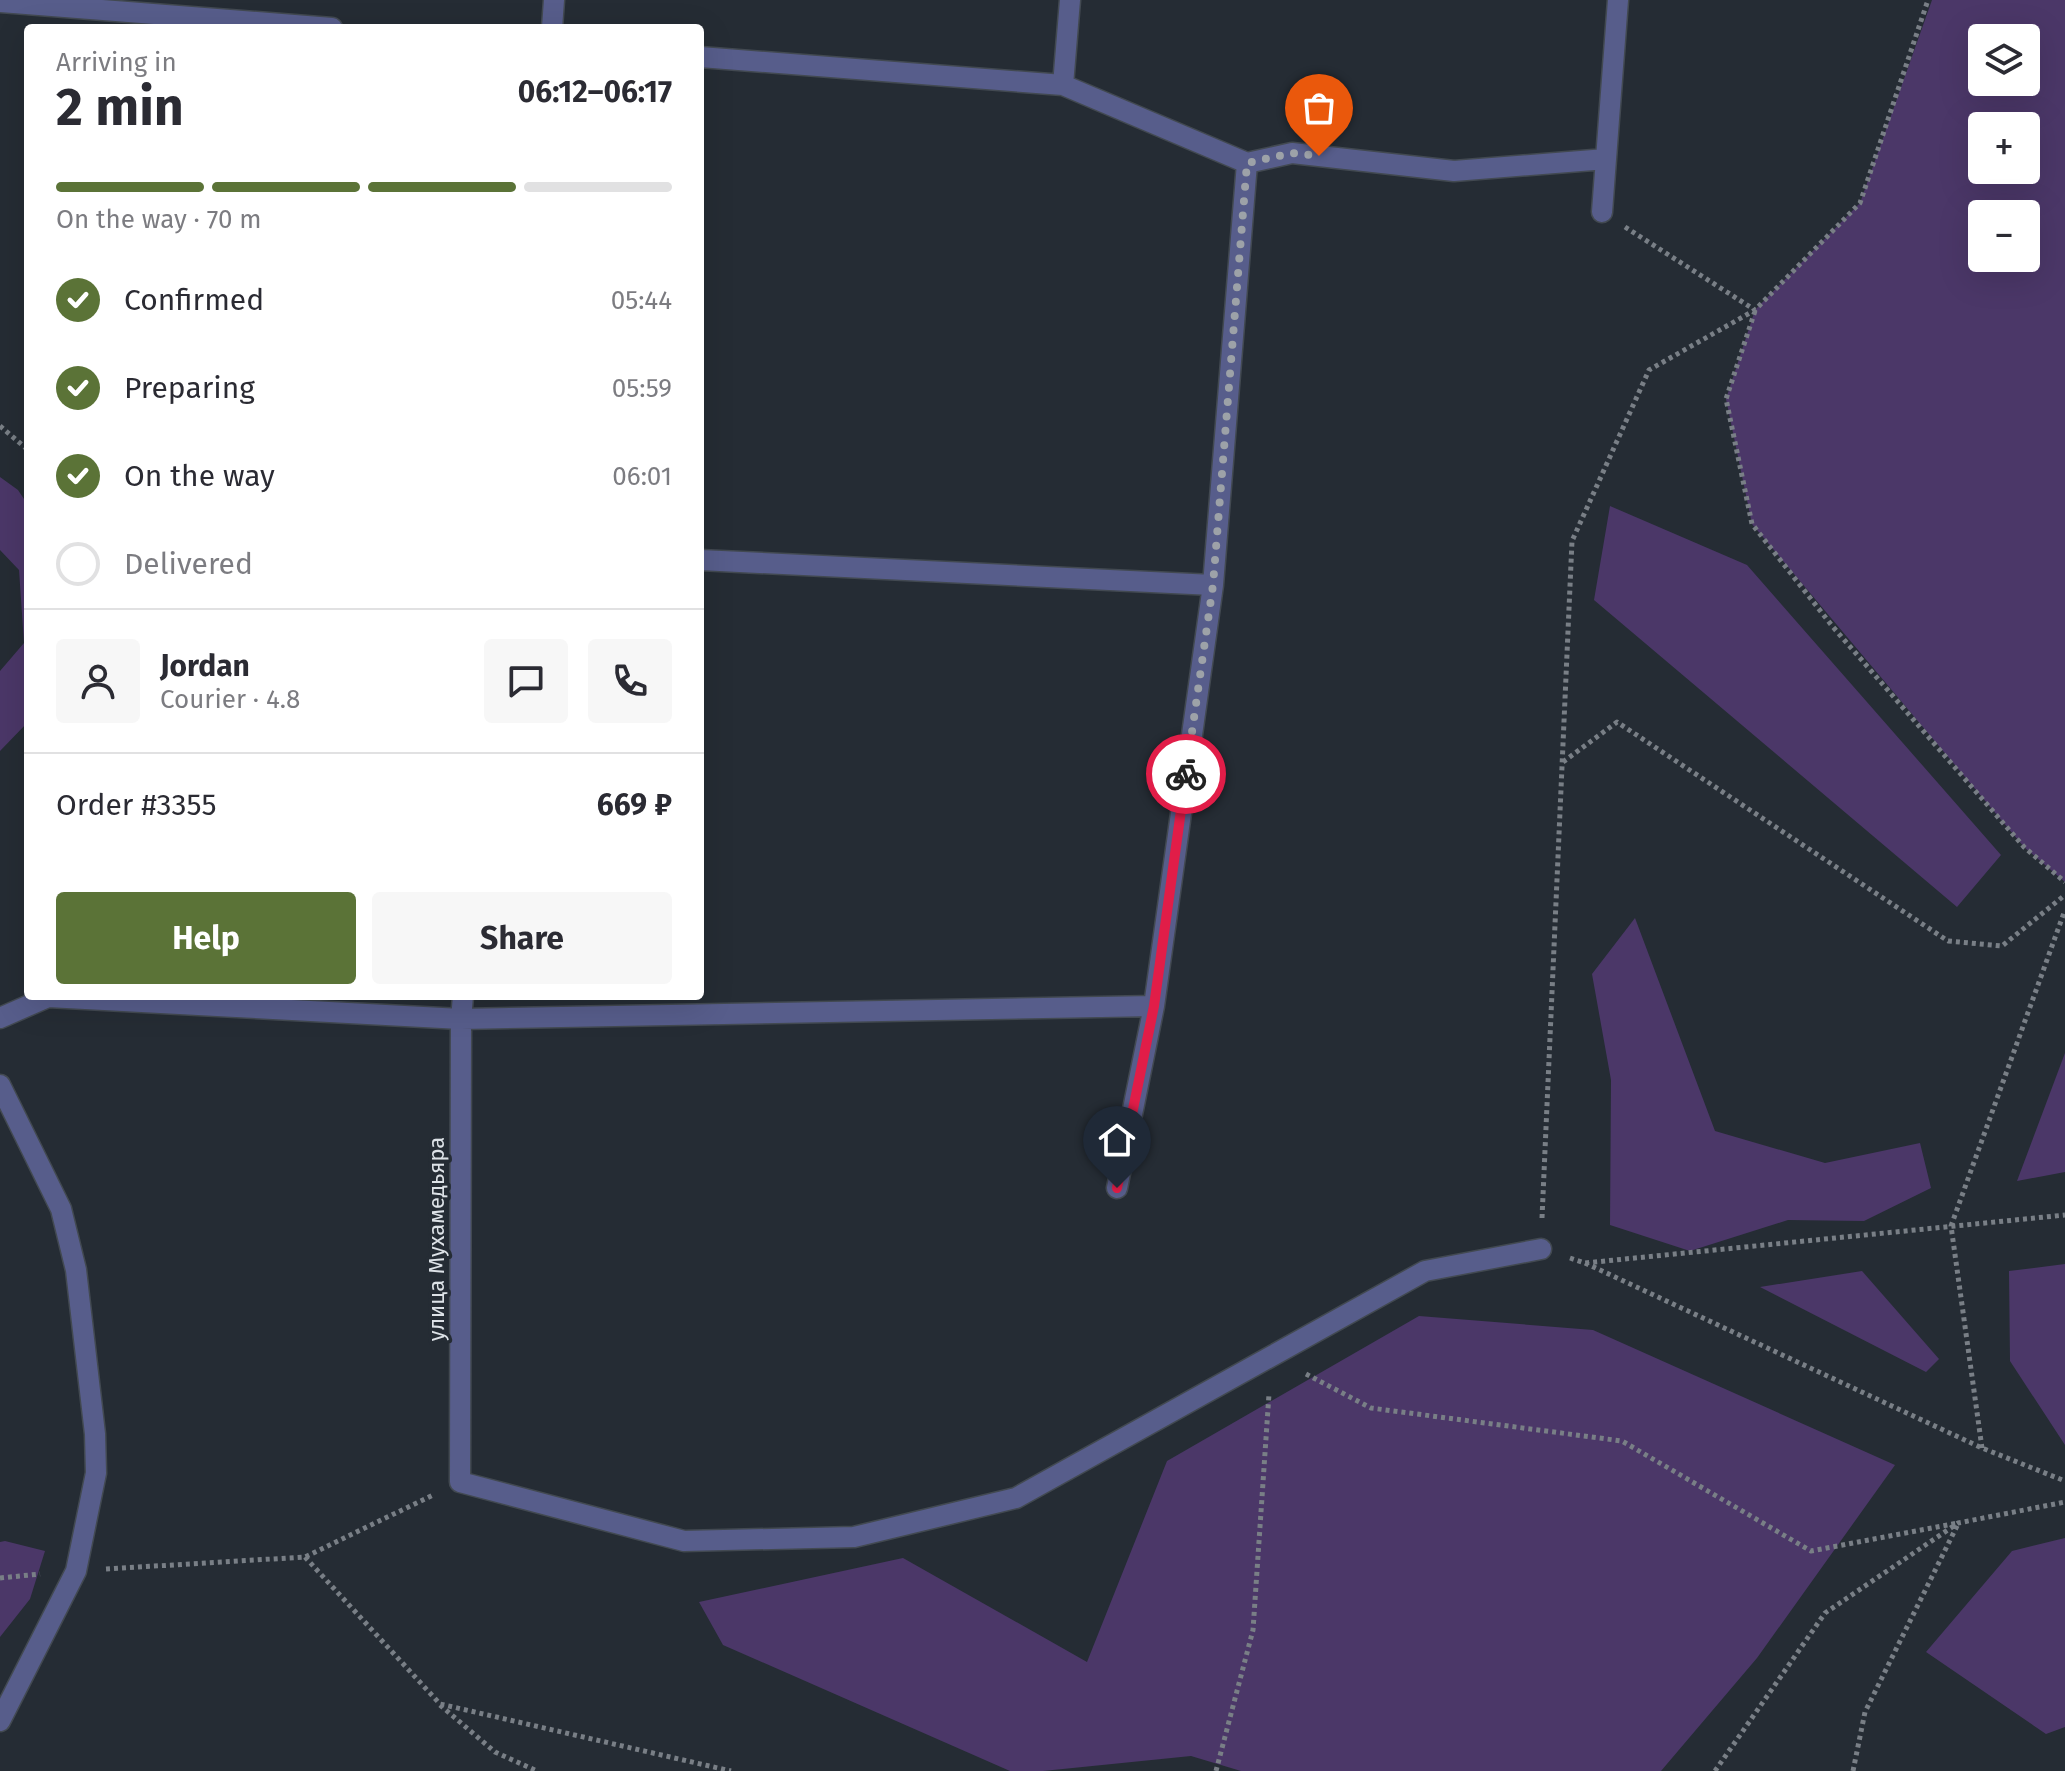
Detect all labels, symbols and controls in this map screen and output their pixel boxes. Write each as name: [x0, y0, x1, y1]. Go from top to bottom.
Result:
map controls: [1968, 24, 2040, 272]
button: layers: [1968, 24, 2040, 96]
text: Arriving in: [56, 47, 177, 78]
text: 06:12–06:17: [518, 74, 672, 110]
pin: [1285, 74, 1353, 156]
text: 2 min: [56, 76, 184, 139]
icon: bag: [1297, 86, 1341, 130]
button: +: [1968, 112, 2040, 184]
button: −: [1968, 200, 2040, 272]
text: On the way · 70 m: [56, 204, 262, 235]
icon: check: [56, 278, 100, 322]
text: Confirmed: [124, 282, 264, 318]
text: 05:44: [611, 285, 672, 316]
icon: check: [56, 366, 100, 410]
text: Preparing: [124, 370, 255, 406]
text: 05:59: [612, 373, 672, 404]
icon: check: [56, 454, 100, 498]
text: On the way: [124, 458, 275, 494]
text: 06:01: [612, 461, 672, 492]
text: Delivered: [124, 546, 253, 582]
button: person: [56, 639, 140, 723]
button: chat: [484, 639, 568, 723]
button: phone: [588, 639, 672, 723]
text: Jordan: [160, 648, 250, 684]
text: Courier · 4.8: [160, 684, 300, 715]
courier: [1146, 734, 1226, 814]
icon: bike: [1164, 752, 1208, 796]
text: Order #3355: [56, 787, 216, 823]
text: 669 ₽: [597, 787, 672, 823]
button: Help: [56, 892, 356, 984]
button: Share: [372, 892, 672, 984]
pin: [1083, 1106, 1151, 1188]
icon: home: [1095, 1118, 1139, 1162]
street label: улица Мухамедьяра: [423, 1137, 450, 1341]

